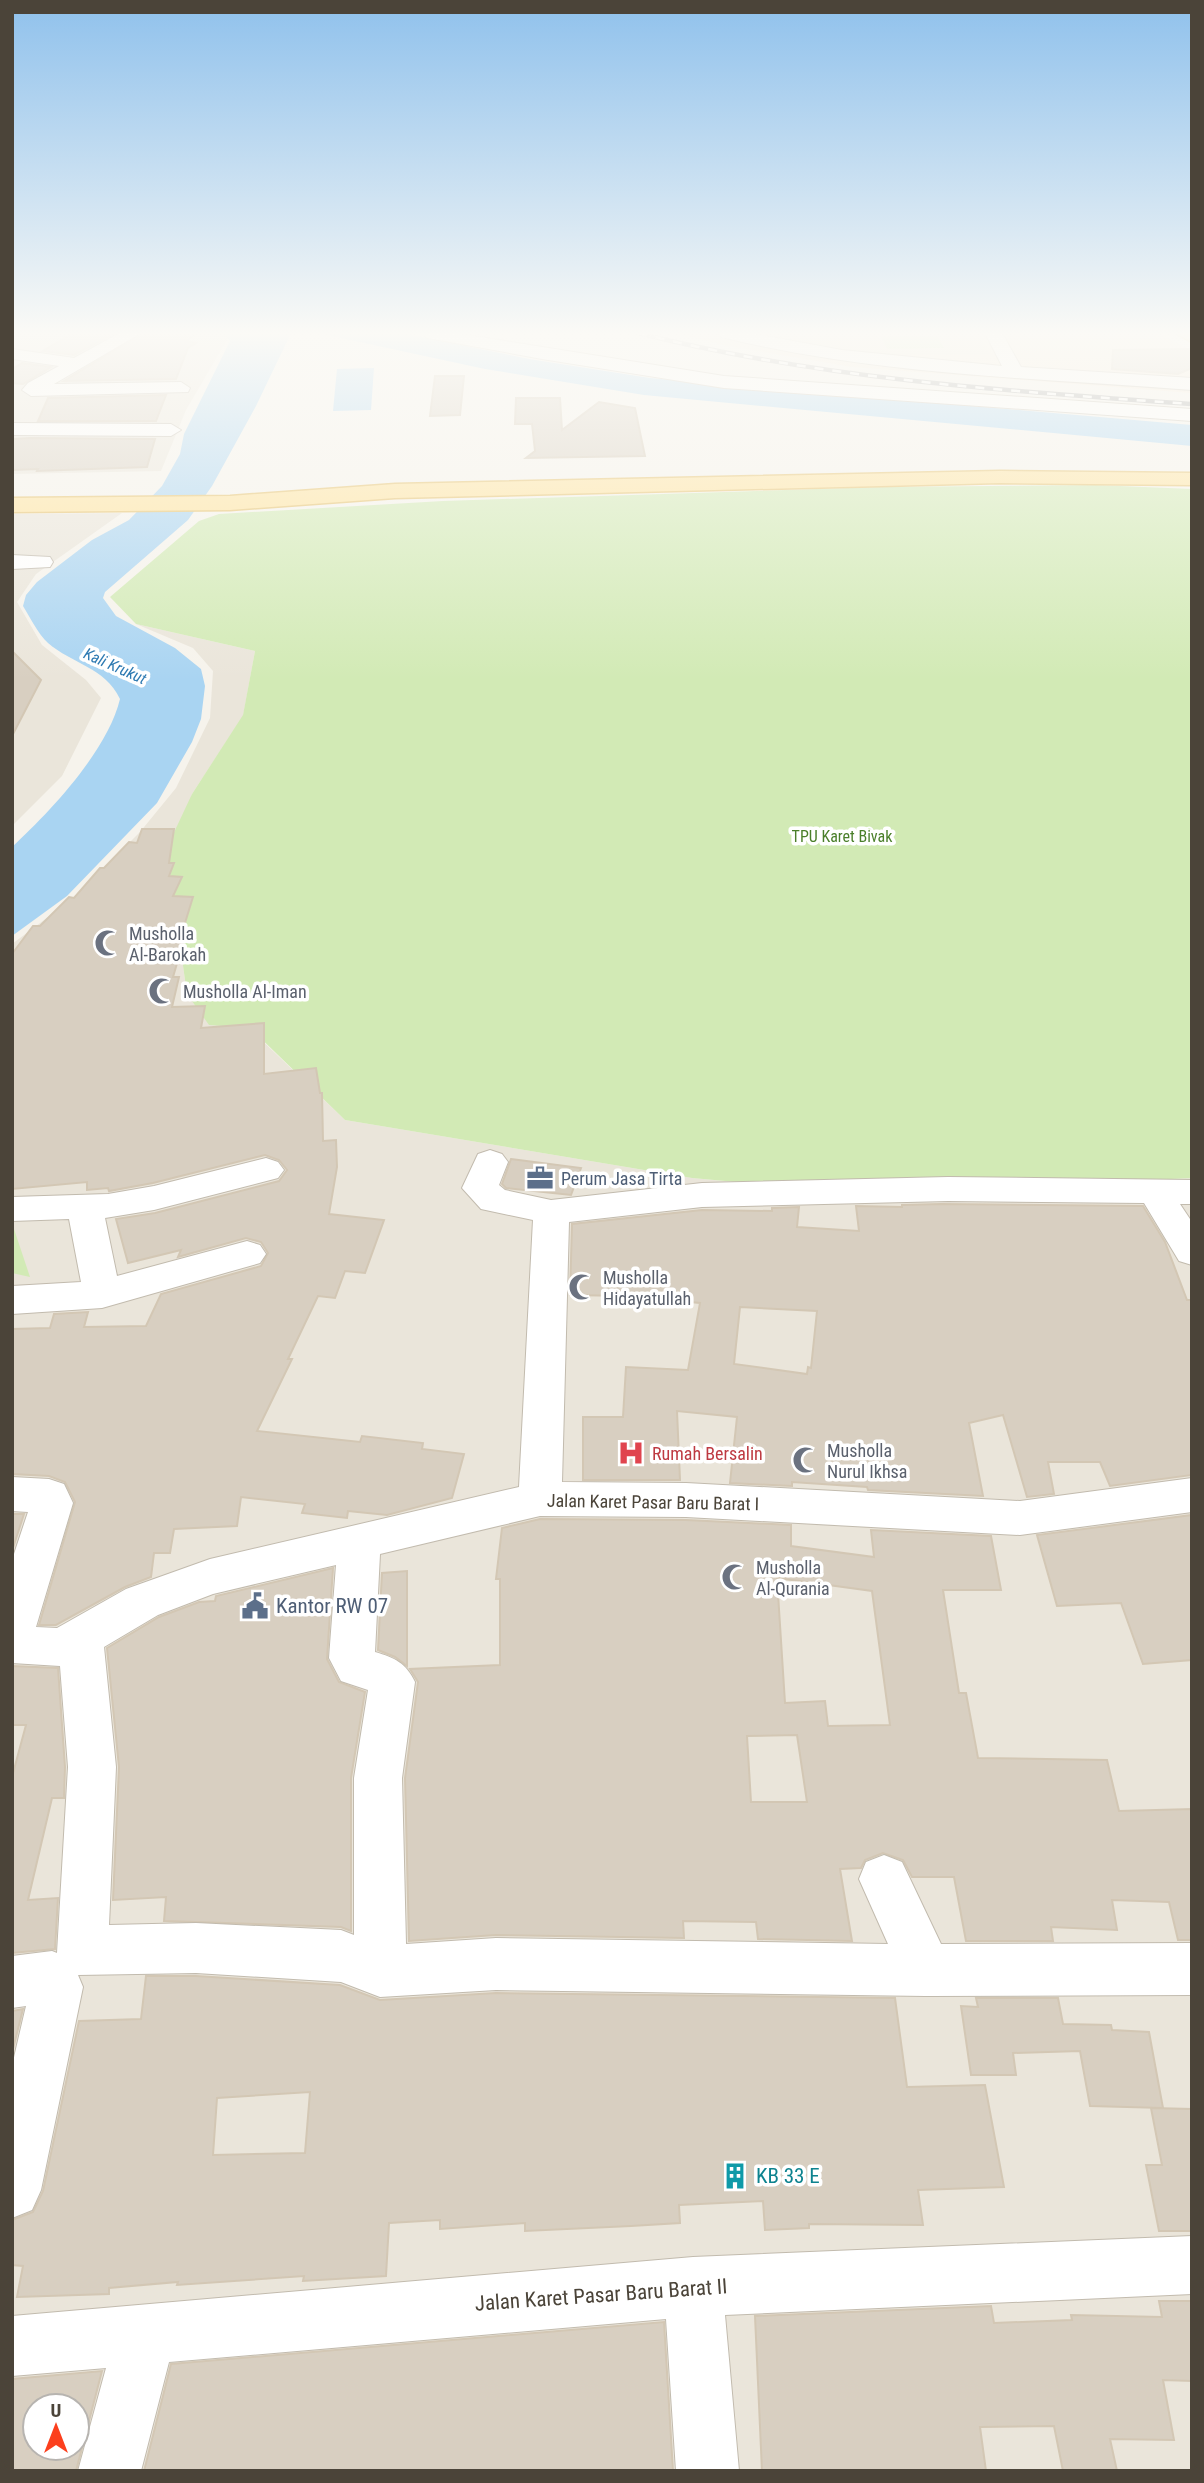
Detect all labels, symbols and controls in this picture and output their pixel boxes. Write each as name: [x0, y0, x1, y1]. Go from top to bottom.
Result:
water label: Kali Krukut: [81, 644, 150, 688]
park label: TPU Karet Bivak: [792, 827, 893, 846]
place label: Musholla Al-Barokah: [129, 923, 206, 965]
mosque icon: Musholla Al-Barokah: [93, 928, 123, 958]
mosque icon: Musholla Al-Iman: [147, 976, 177, 1006]
place label: Musholla Al-Iman: [183, 981, 307, 1002]
office icon: Perum Jasa Tirta: [525, 1163, 555, 1193]
place label: Perum Jasa Tirta: [561, 1168, 682, 1189]
place label: Musholla Hidayatullah: [603, 1267, 691, 1309]
mosque icon: Musholla Hidayatullah: [567, 1272, 597, 1302]
hospital icon: Rumah Bersalin: [616, 1438, 646, 1468]
place label: Musholla Nurul Ikhsa: [827, 1440, 907, 1482]
place label: Rumah Bersalin: [652, 1443, 763, 1464]
mosque icon: Musholla Nurul Ikhsa: [791, 1445, 821, 1475]
street label: Jalan Karet Pasar Baru Barat I: [547, 1490, 759, 1514]
place label: Musholla Al-Qurania: [756, 1557, 830, 1599]
mosque icon: Musholla Al-Qurania: [720, 1562, 750, 1592]
public building icon: Kantor RW 07: [240, 1591, 270, 1621]
place label: Kantor RW 07: [276, 1594, 388, 1618]
building icon: KB 33 E: [720, 2161, 750, 2191]
place label: KB 33 E: [756, 2164, 820, 2188]
street label: Jalan Karet Pasar Baru Barat II: [474, 2274, 728, 2316]
north arrow: [21, 2392, 91, 2462]
text: U: [51, 2399, 61, 2422]

